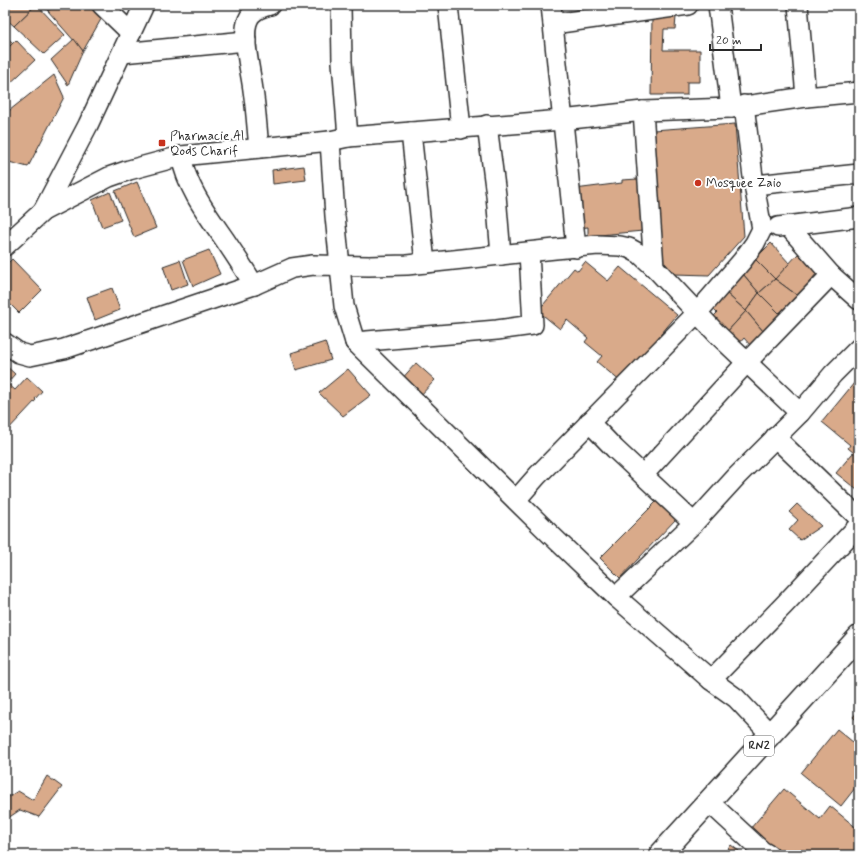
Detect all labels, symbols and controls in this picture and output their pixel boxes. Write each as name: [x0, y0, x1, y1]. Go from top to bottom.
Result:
scale bar: [710, 26, 761, 52]
text: 20 m: [716, 33, 742, 49]
place label: Pharmacie Al Qods Charif: [170, 128, 244, 160]
marker: Pharmacie Al Qods Charif: [157, 138, 167, 148]
place label: Mosquee Zaio: [706, 175, 782, 192]
marker: Mosquee Zaio: [693, 178, 703, 188]
road number: RN2: [744, 736, 774, 756]

